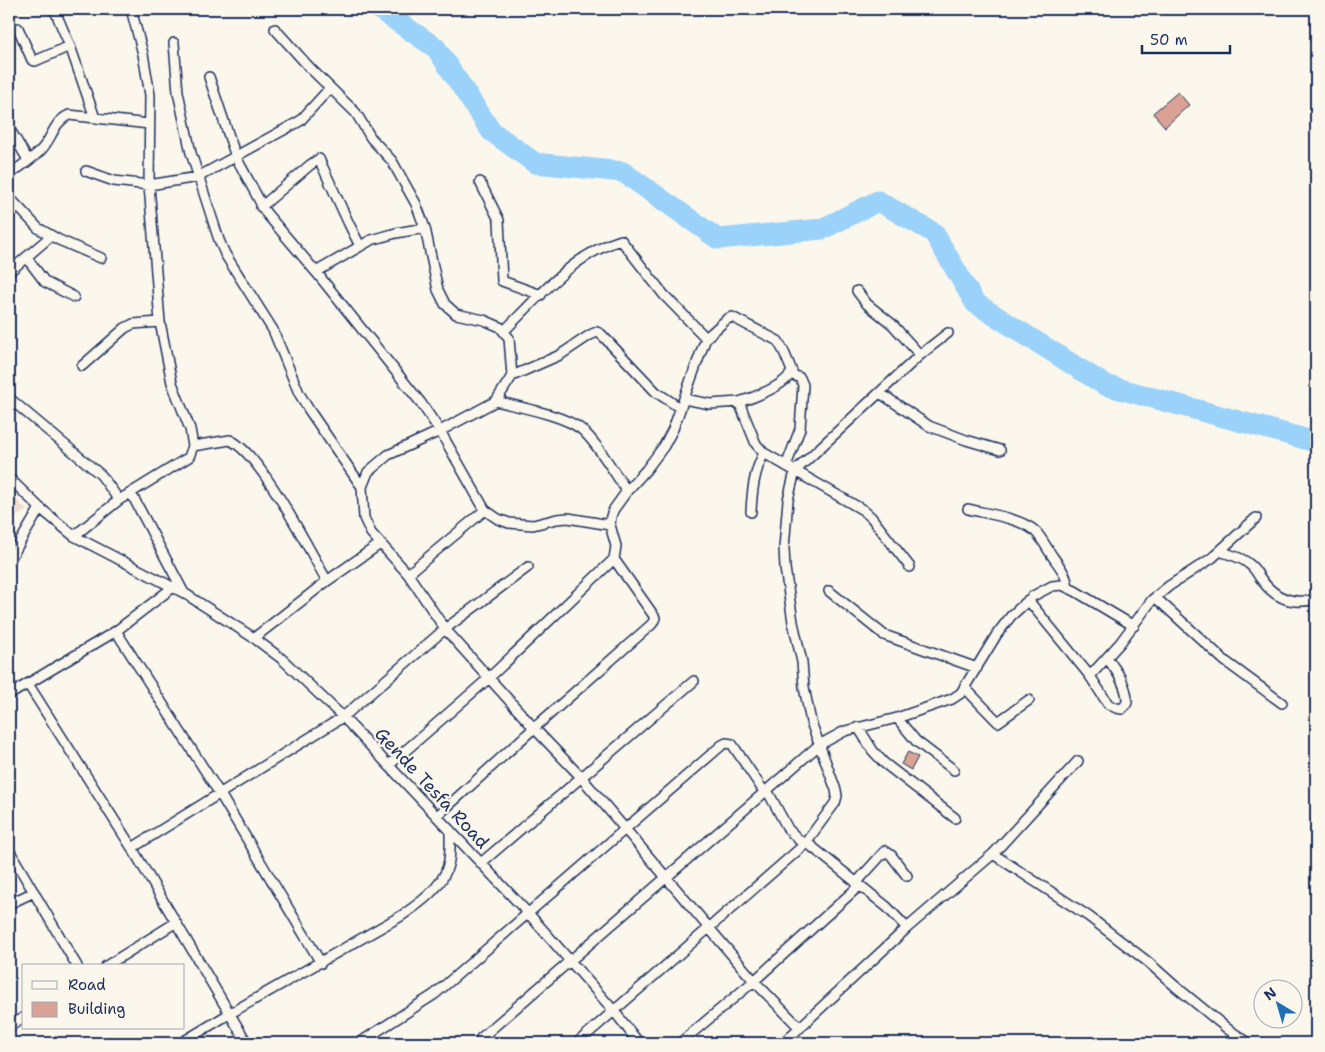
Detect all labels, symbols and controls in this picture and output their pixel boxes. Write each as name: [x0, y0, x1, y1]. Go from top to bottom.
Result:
scale bar: [1142, 22, 1230, 54]
text: 50 m: [1150, 30, 1188, 50]
street label: Gende Tesfa Road: [369, 722, 495, 854]
legend: [22, 964, 185, 1030]
text: Road: [68, 975, 106, 995]
north arrow: [1252, 980, 1302, 1030]
text: N: [1260, 983, 1280, 1004]
text: Building: [68, 999, 125, 1019]

